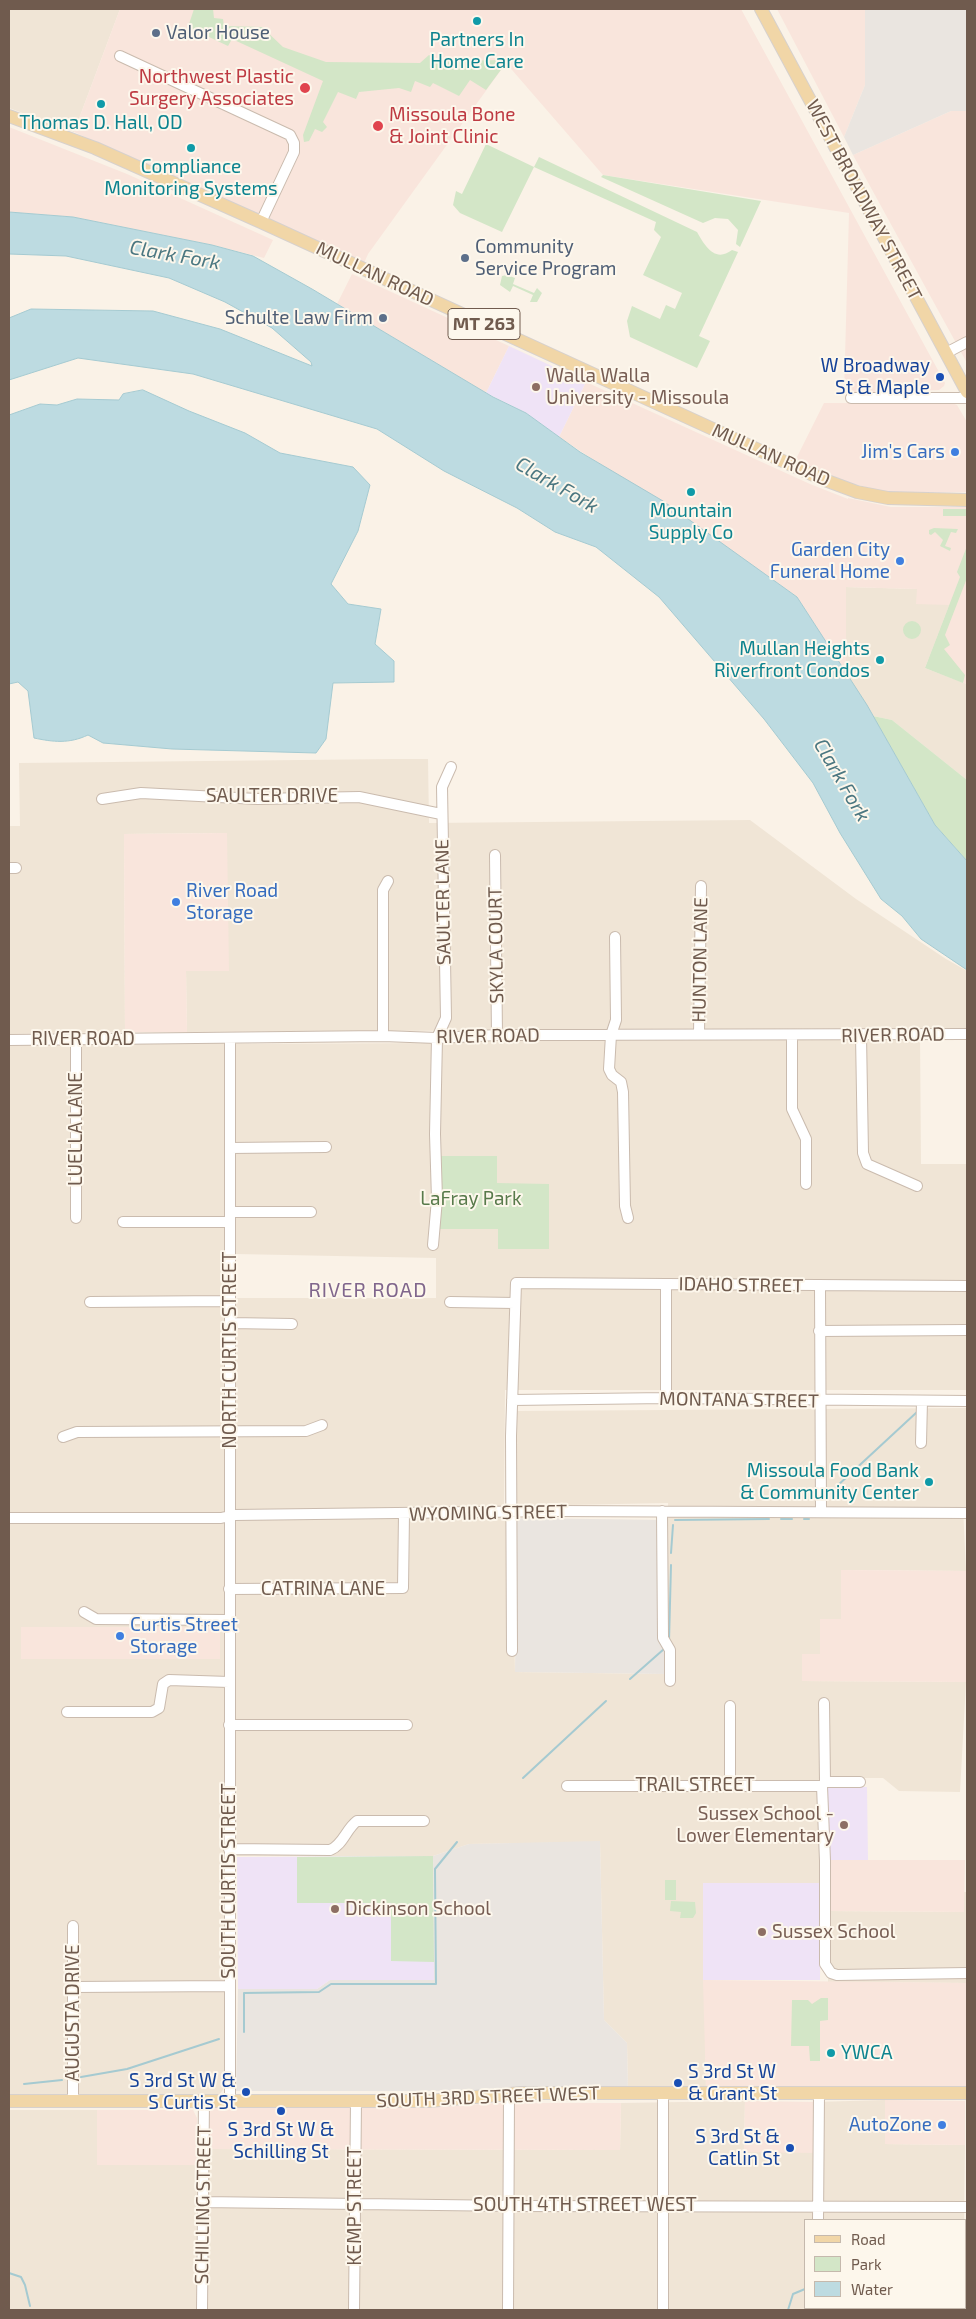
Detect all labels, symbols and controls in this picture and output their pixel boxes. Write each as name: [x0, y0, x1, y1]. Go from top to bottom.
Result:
marker: Partners In Home Care: [471, 15, 483, 27]
place label: Valor House: [166, 22, 270, 44]
marker: Valor House: [150, 27, 162, 39]
place label: Partners In Home Care: [429, 29, 525, 73]
place label: Northwest Plastic Surgery Associates: [129, 66, 294, 110]
marker: Northwest Plastic Surgery Associates: [298, 81, 312, 95]
street label: WEST BROADWAY STREET: [801, 96, 927, 304]
marker: Thomas D. Hall, OD: [95, 98, 107, 110]
place label: Missoula Bone & Joint Clinic: [389, 104, 515, 148]
place label: Thomas D. Hall, OD: [19, 112, 183, 134]
marker: Missoula Bone & Joint Clinic: [371, 119, 385, 133]
marker: Compliance Monitoring Systems: [185, 142, 197, 154]
place label: Compliance Monitoring Systems: [104, 156, 278, 200]
water label: Clark Fork: [128, 235, 222, 275]
place label: Community Service Program: [475, 236, 617, 280]
street label: MULLAN ROAD: [313, 237, 437, 311]
marker: Community Service Program: [459, 252, 471, 264]
place label: Schulte Law Firm: [225, 307, 373, 329]
road number: MT 263: [448, 308, 520, 339]
marker: Schulte Law Firm: [377, 312, 389, 324]
place label: W Broadway St & Maple: [820, 355, 930, 399]
place label: Walla Walla University - Missoula: [546, 365, 729, 409]
marker: W Broadway St & Maple: [934, 371, 946, 383]
marker: Walla Walla University - Missoula: [530, 381, 542, 393]
street label: MULLAN ROAD: [708, 419, 834, 491]
place label: Jim's Cars: [861, 441, 945, 463]
marker: Jim's Cars: [949, 446, 961, 458]
water label: Clark Fork: [511, 452, 603, 518]
marker: Mountain Supply Co: [685, 486, 697, 498]
place label: Mountain Supply Co: [649, 500, 733, 544]
place label: Garden City Funeral Home: [770, 539, 890, 583]
marker: Garden City Funeral Home: [894, 555, 906, 567]
place label: Mullan Heights Riverfront Condos: [714, 638, 870, 682]
marker: Mullan Heights Riverfront Condos: [874, 654, 886, 666]
water label: Clark Fork: [809, 734, 875, 826]
street label: SAULTER DRIVE: [206, 785, 338, 807]
street label: SAULTER LANE: [431, 839, 455, 965]
place label: River Road Storage: [186, 880, 278, 924]
street label: SKYLA COURT: [484, 886, 508, 1004]
marker: River Road Storage: [170, 896, 182, 908]
street label: HUNTON LANE: [688, 897, 712, 1023]
street label: RIVER ROAD: [841, 1023, 945, 1047]
street label: RIVER ROAD: [436, 1024, 540, 1048]
street label: RIVER ROAD: [31, 1028, 135, 1050]
street label: LUELLA LANE: [65, 1072, 87, 1186]
park label: LaFray Park: [420, 1188, 522, 1210]
street label: NORTH CURTIS STREET: [219, 1251, 241, 1449]
street label: IDAHO STREET: [678, 1273, 804, 1297]
district label: RIVER ROAD: [307, 1278, 429, 1302]
street label: MONTANA STREET: [659, 1387, 819, 1413]
place label: Missoula Food Bank & Community Center: [740, 1460, 919, 1504]
marker: Missoula Food Bank & Community Center: [923, 1476, 935, 1488]
street label: WYOMING STREET: [409, 1500, 567, 1526]
street label: CATRINA LANE: [261, 1578, 385, 1600]
place label: Curtis Street Storage: [130, 1614, 238, 1658]
marker: Curtis Street Storage: [114, 1630, 126, 1642]
street label: TRAIL STREET: [635, 1774, 755, 1796]
street label: SOUTH CURTIS STREET: [218, 1783, 240, 1979]
place label: Sussex School - Lower Elementary: [676, 1803, 834, 1847]
marker: Sussex School - Lower Elementary: [838, 1819, 850, 1831]
place label: Dickinson School: [345, 1898, 491, 1920]
marker: Dickinson School: [329, 1903, 341, 1915]
place label: Sussex School: [772, 1921, 895, 1943]
marker: Sussex School: [756, 1926, 768, 1938]
street label: AUGUSTA DRIVE: [62, 1944, 84, 2082]
place label: YWCA: [841, 2042, 892, 2064]
marker: YWCA: [825, 2047, 837, 2059]
place label: S 3rd St W & Grant St: [688, 2061, 777, 2105]
place label: S 3rd St W & S Curtis St: [129, 2070, 236, 2114]
marker: S 3rd St W & Grant St: [672, 2077, 684, 2089]
street label: SOUTH 3RD STREET WEST: [376, 2082, 600, 2112]
marker: S 3rd St W & S Curtis St: [240, 2086, 252, 2098]
marker: S 3rd St W & Schilling St: [275, 2105, 287, 2117]
place label: AutoZone: [849, 2114, 932, 2136]
place label: S 3rd St W & Schilling St: [228, 2119, 334, 2163]
marker: AutoZone: [936, 2119, 948, 2131]
street label: SCHILLING STREET: [190, 2125, 216, 2285]
place label: S 3rd St & Catlin St: [695, 2126, 780, 2170]
marker: S 3rd St & Catlin St: [784, 2142, 796, 2154]
street label: KEMP STREET: [344, 2146, 366, 2266]
street label: SOUTH 4TH STREET WEST: [473, 2194, 697, 2216]
legend: [804, 2219, 966, 2309]
text: Road: [851, 2230, 886, 2248]
text: Park: [851, 2255, 882, 2273]
text: Water: [851, 2280, 893, 2298]

